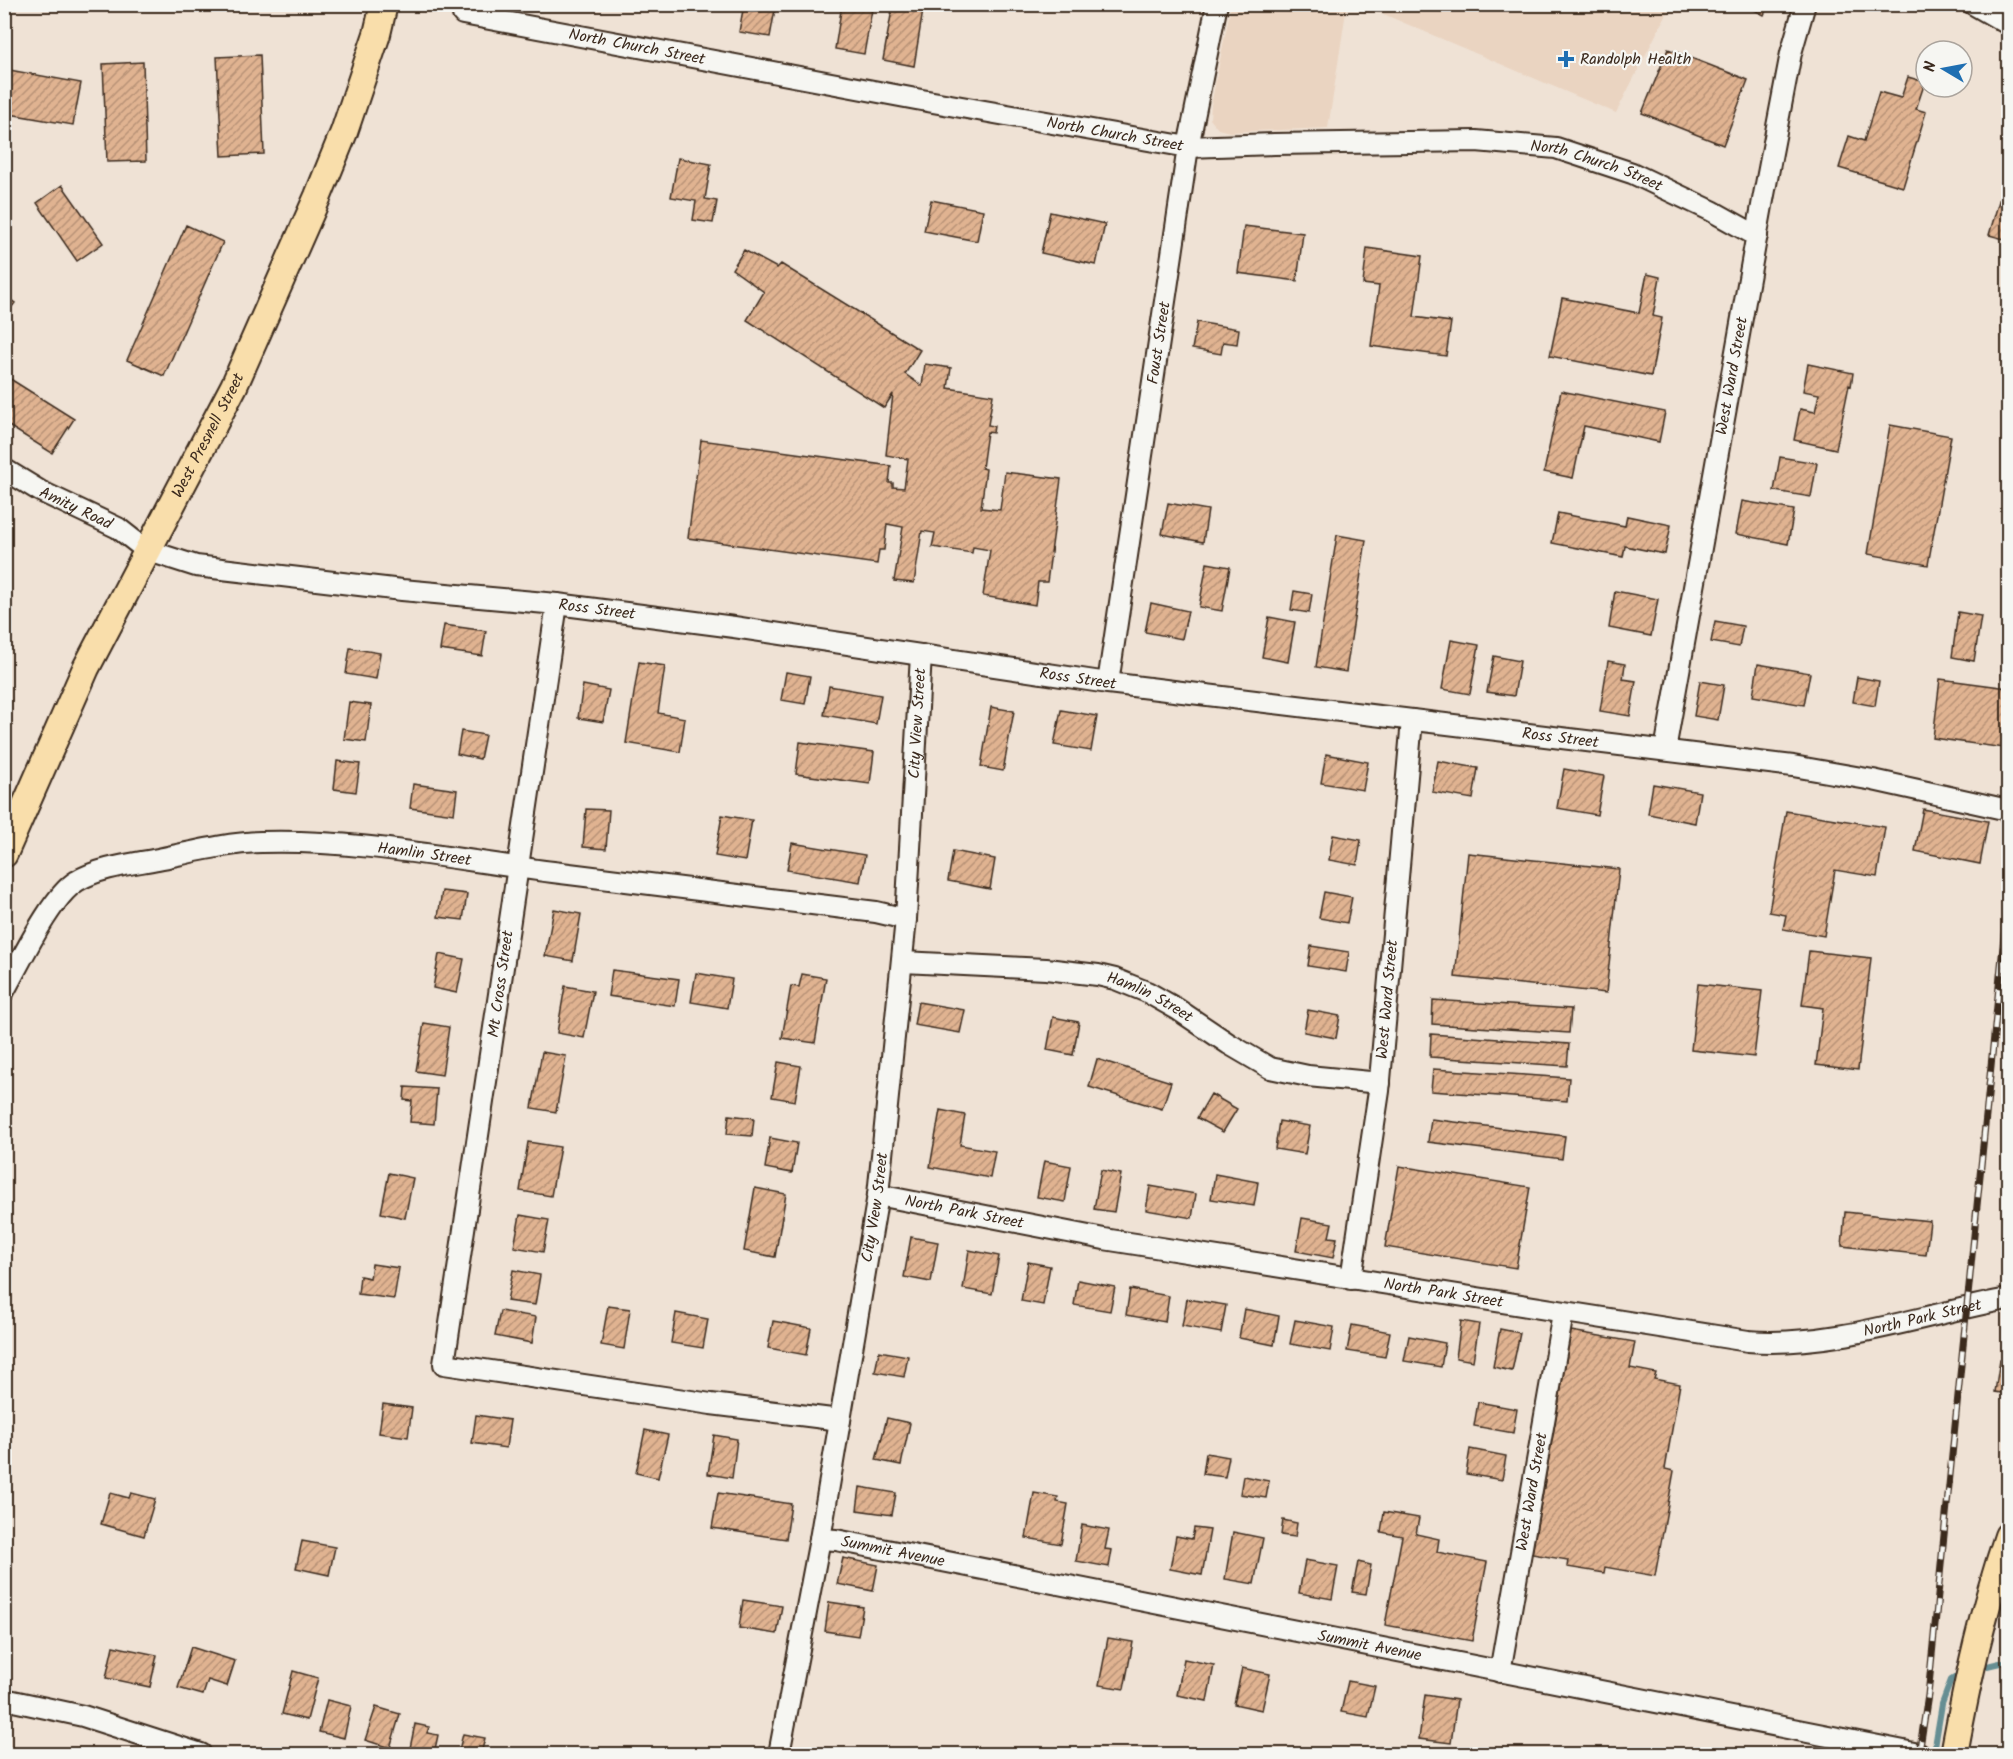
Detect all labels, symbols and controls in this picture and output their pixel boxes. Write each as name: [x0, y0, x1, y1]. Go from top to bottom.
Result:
street label: North Church Street: [567, 22, 708, 72]
north arrow: [1914, 39, 1974, 99]
place label: Randolph Health: [1580, 47, 1691, 72]
marker: Randolph Health: [1557, 50, 1575, 68]
text: N: [1918, 60, 1944, 74]
street label: North Church Street: [1045, 110, 1186, 159]
street label: North Church Street: [1529, 133, 1668, 199]
street label: Foust Street: [1140, 299, 1177, 386]
street label: West Ward Street: [1709, 314, 1755, 437]
street label: West Presnell Street: [165, 368, 251, 502]
street label: Amity Road: [35, 480, 118, 537]
street label: Ross Street: [557, 592, 638, 627]
street label: Ross Street: [1038, 660, 1119, 697]
street label: City View Street: [901, 667, 933, 780]
street label: Ross Street: [1521, 721, 1601, 755]
street label: Hamlin Street: [376, 835, 474, 873]
street label: Mt Cross Street: [481, 928, 521, 1039]
street label: West Ward Street: [1369, 938, 1405, 1060]
street label: Hamlin Street: [1104, 965, 1199, 1029]
street label: City View Street: [854, 1150, 895, 1264]
street label: North Park Street: [903, 1188, 1027, 1236]
street label: North Park Street: [1382, 1271, 1506, 1315]
street label: North Park Street: [1861, 1292, 1985, 1344]
street label: West Ward Street: [1509, 1430, 1554, 1553]
street label: Summit Avenue: [839, 1529, 947, 1574]
street label: Summit Avenue: [1316, 1623, 1424, 1668]

